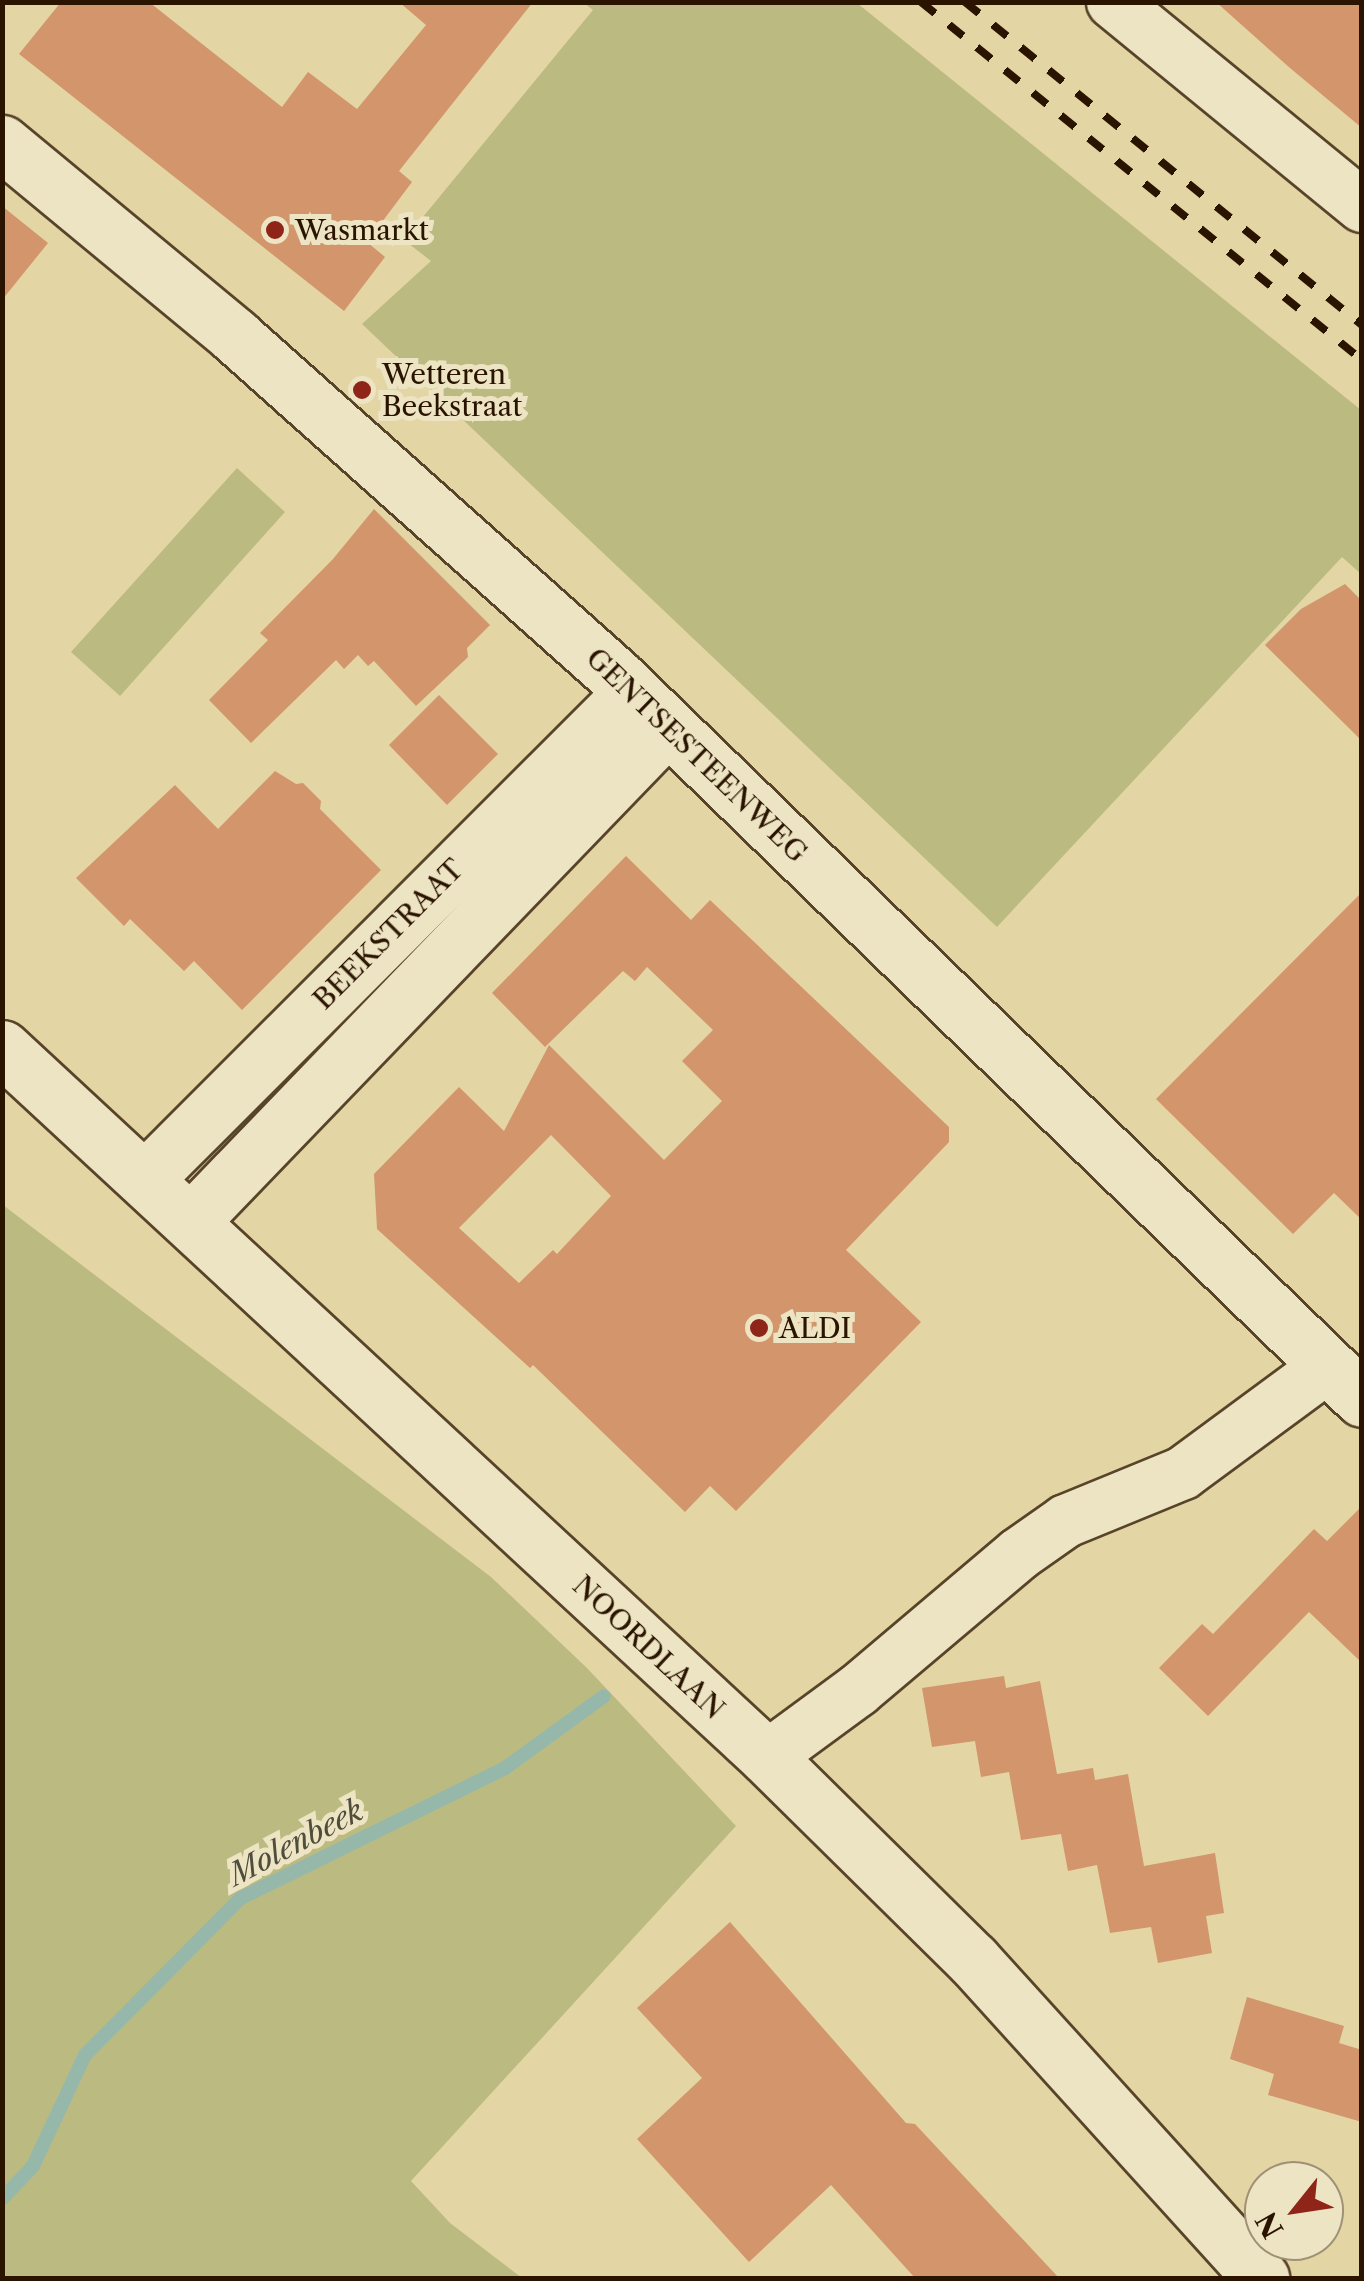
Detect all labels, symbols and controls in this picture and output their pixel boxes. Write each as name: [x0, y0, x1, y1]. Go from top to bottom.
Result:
place label: Wasmarkt: [295, 213, 429, 247]
marker: Wasmarkt: [264, 219, 286, 241]
place label: Wetteren Beekstraat: [382, 357, 522, 423]
marker: Wetteren Beekstraat: [351, 379, 373, 401]
street label: GENTSESTEENWEG: [580, 641, 814, 869]
street label: BEEKSTRAAT: [306, 852, 470, 1016]
place label: ALDI: [779, 1311, 851, 1345]
marker: ALDI: [748, 1317, 770, 1339]
street label: NOORDLAAN: [566, 1568, 732, 1726]
water label: Molenbeek: [223, 1793, 369, 1893]
north arrow: [1244, 2161, 1344, 2261]
text: N: [1249, 2206, 1291, 2244]

